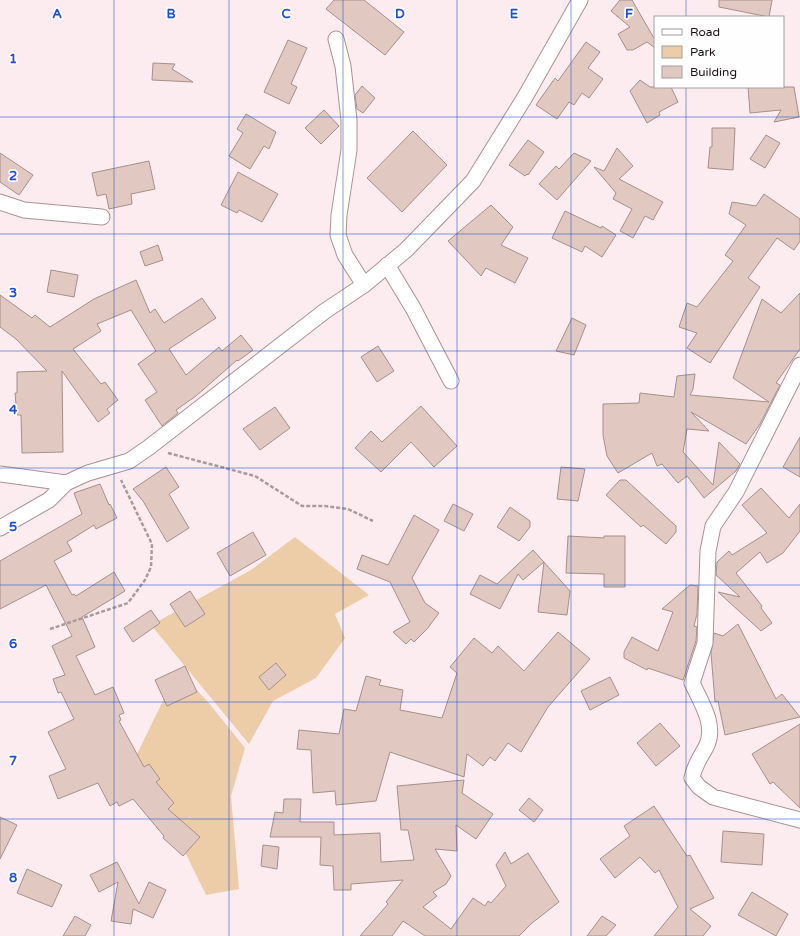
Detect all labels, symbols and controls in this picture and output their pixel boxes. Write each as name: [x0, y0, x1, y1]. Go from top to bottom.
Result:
text: A: [52, 6, 62, 22]
text: B: [166, 6, 176, 22]
text: C: [281, 6, 291, 22]
text: D: [395, 6, 405, 22]
text: E: [510, 6, 518, 22]
text: F: [625, 6, 633, 22]
legend: [654, 16, 784, 88]
text: Road: [690, 25, 720, 39]
text: Park: [690, 45, 716, 59]
text: 1: [9, 51, 17, 67]
text: Building: [690, 65, 737, 79]
text: 2: [9, 168, 17, 184]
text: 3: [9, 285, 17, 301]
text: 4: [9, 402, 18, 418]
text: 5: [9, 519, 17, 535]
text: 6: [9, 636, 17, 652]
text: 7: [9, 753, 17, 769]
text: 8: [9, 870, 17, 886]

